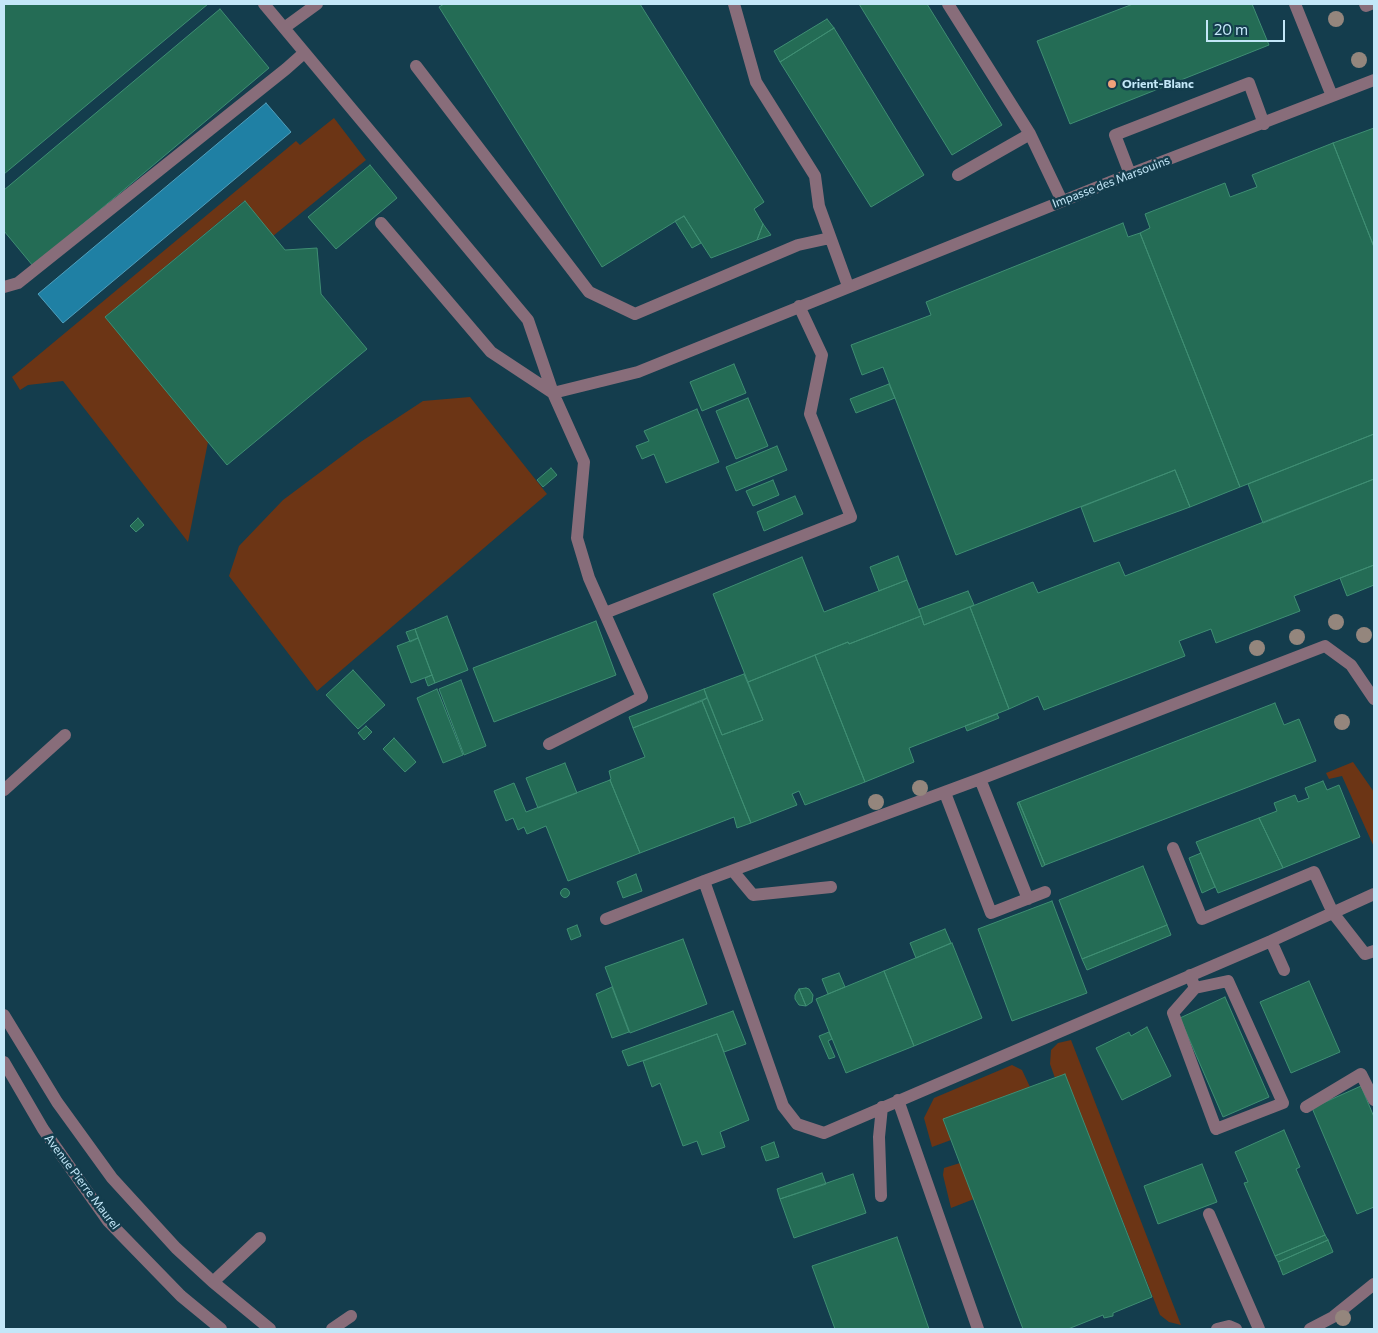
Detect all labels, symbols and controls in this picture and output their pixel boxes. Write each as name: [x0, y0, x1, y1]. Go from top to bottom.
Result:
scale bar: [1208, 10, 1287, 42]
text: 20 m: [1214, 20, 1248, 38]
place label: Orient-Blanc: [1122, 77, 1194, 91]
marker: Orient-Blanc: [1106, 78, 1118, 90]
street label: Impasse des Marsouins: [1050, 153, 1172, 211]
street label: Avenue Pierre Maurel: [41, 1132, 123, 1232]

